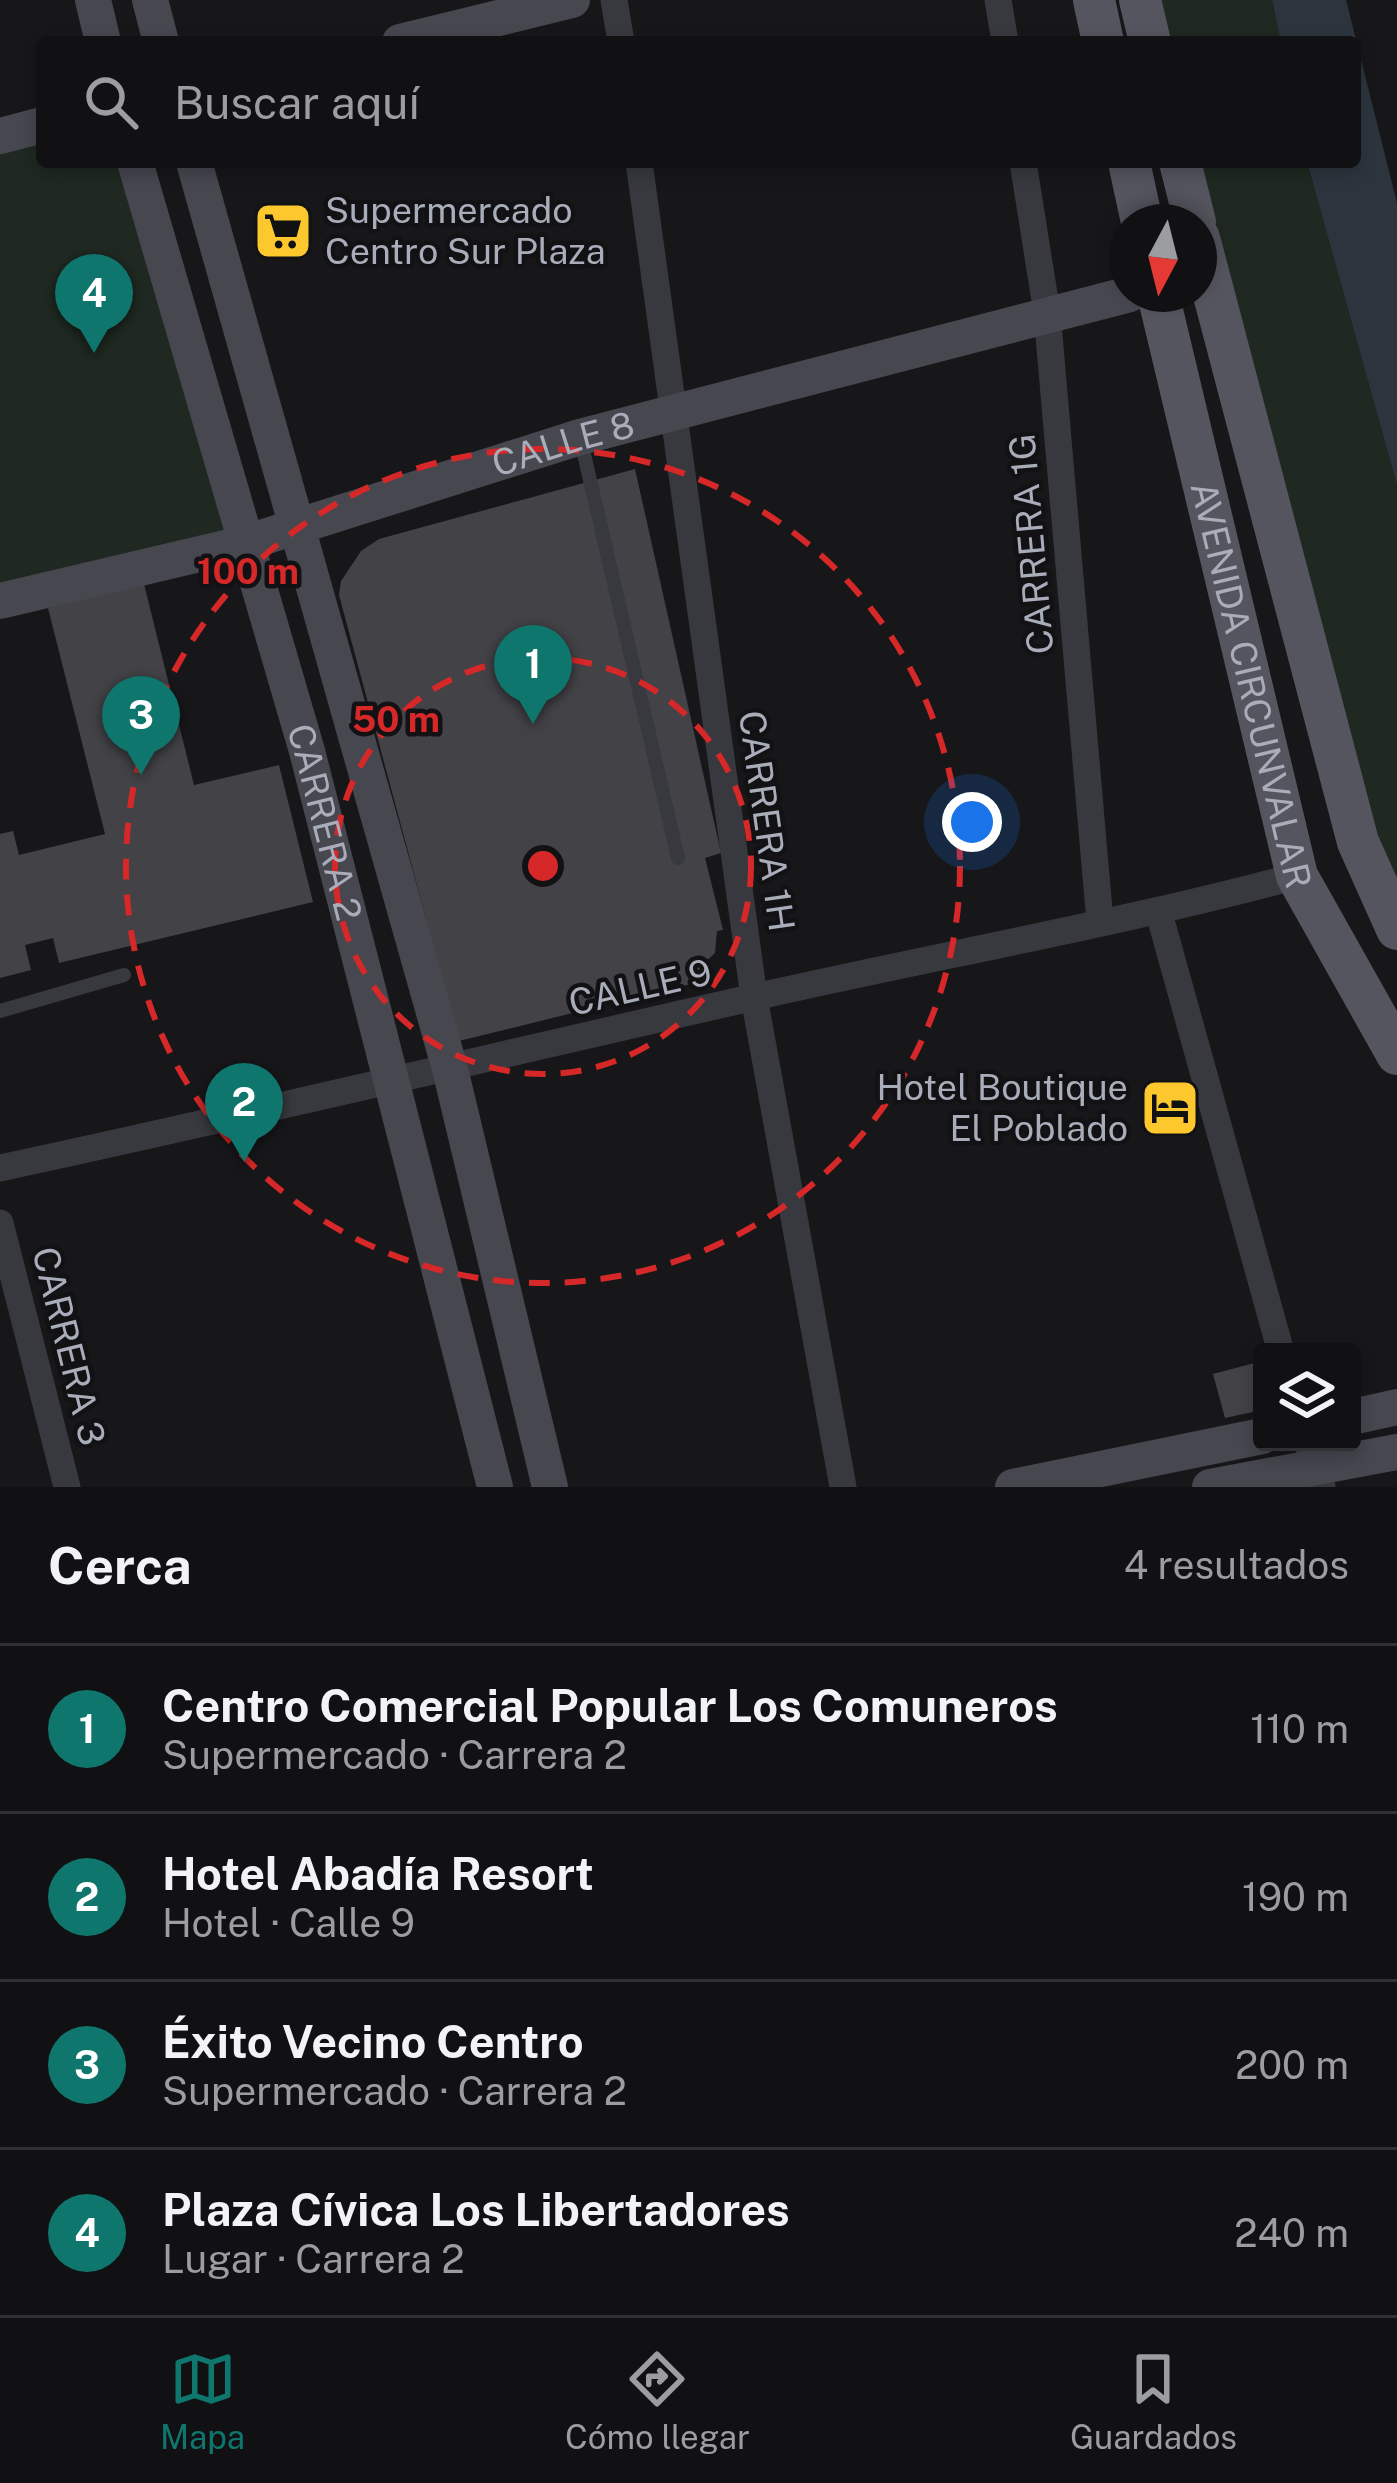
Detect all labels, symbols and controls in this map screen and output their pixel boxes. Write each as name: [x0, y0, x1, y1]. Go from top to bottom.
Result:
search box: [36, 36, 1361, 168]
icon: search: [78, 69, 144, 135]
text: Buscar aquí: [174, 76, 420, 129]
place label: Supermercado Centro Sur Plaza: [325, 189, 606, 272]
supermarket icon: Supermercado Centro Sur Plaza: [252, 200, 314, 262]
north arrow: [1109, 204, 1217, 312]
pin: 4: [55, 254, 133, 353]
street label: CALLE 8: [487, 403, 638, 485]
street label: CARRERA 1G: [1000, 432, 1062, 656]
street label: AVENIDA CIRCUNVALAR: [1183, 477, 1320, 893]
text: 100 m: [197, 550, 299, 592]
pin: 1: [494, 625, 572, 724]
pin: 3: [102, 676, 180, 775]
text: 50 m: [352, 698, 440, 740]
street label: CARRERA 1H: [731, 708, 803, 934]
street label: CARRERA 2: [279, 719, 370, 925]
your location: [942, 792, 1002, 852]
centre of rings: [522, 845, 564, 887]
street label: CALLE 9: [565, 950, 715, 1024]
pin: 2: [205, 1063, 283, 1162]
place label: Hotel Boutique El Poblado: [876, 1066, 1128, 1149]
hotel icon: Hotel Boutique El Poblado: [1139, 1077, 1201, 1139]
street label: CARRERA 3: [24, 1243, 114, 1449]
map controls: [1253, 1343, 1361, 1451]
button: layers: [1253, 1343, 1361, 1451]
text: Cerca: [48, 1536, 192, 1595]
text: 4 resultados: [1124, 1542, 1349, 1588]
text: Centro Comercial Popular Los Comuneros: [162, 1679, 1058, 1732]
text: 1: [79, 1706, 95, 1752]
text: 110 m: [1250, 1706, 1349, 1752]
text: Supermercado · Carrera 2: [162, 1732, 627, 1778]
text: Hotel Abadía Resort: [162, 1847, 594, 1900]
text: 2: [75, 1874, 99, 1920]
text: 190 m: [1242, 1874, 1349, 1920]
text: Hotel · Calle 9: [162, 1900, 415, 1946]
text: Éxito Vecino Centro: [162, 2015, 584, 2068]
text: 3: [74, 2042, 100, 2088]
text: 200 m: [1235, 2042, 1349, 2088]
text: Supermercado · Carrera 2: [162, 2068, 627, 2114]
text: Plaza Cívica Los Libertadores: [162, 2183, 790, 2236]
text: 4: [74, 2210, 100, 2256]
text: 240 m: [1234, 2210, 1349, 2256]
text: Lugar · Carrera 2: [162, 2236, 465, 2282]
tab: Mapa: [160, 2346, 245, 2456]
tab: Cómo llegar: [565, 2346, 750, 2456]
tab: Guardados: [1070, 2346, 1237, 2456]

